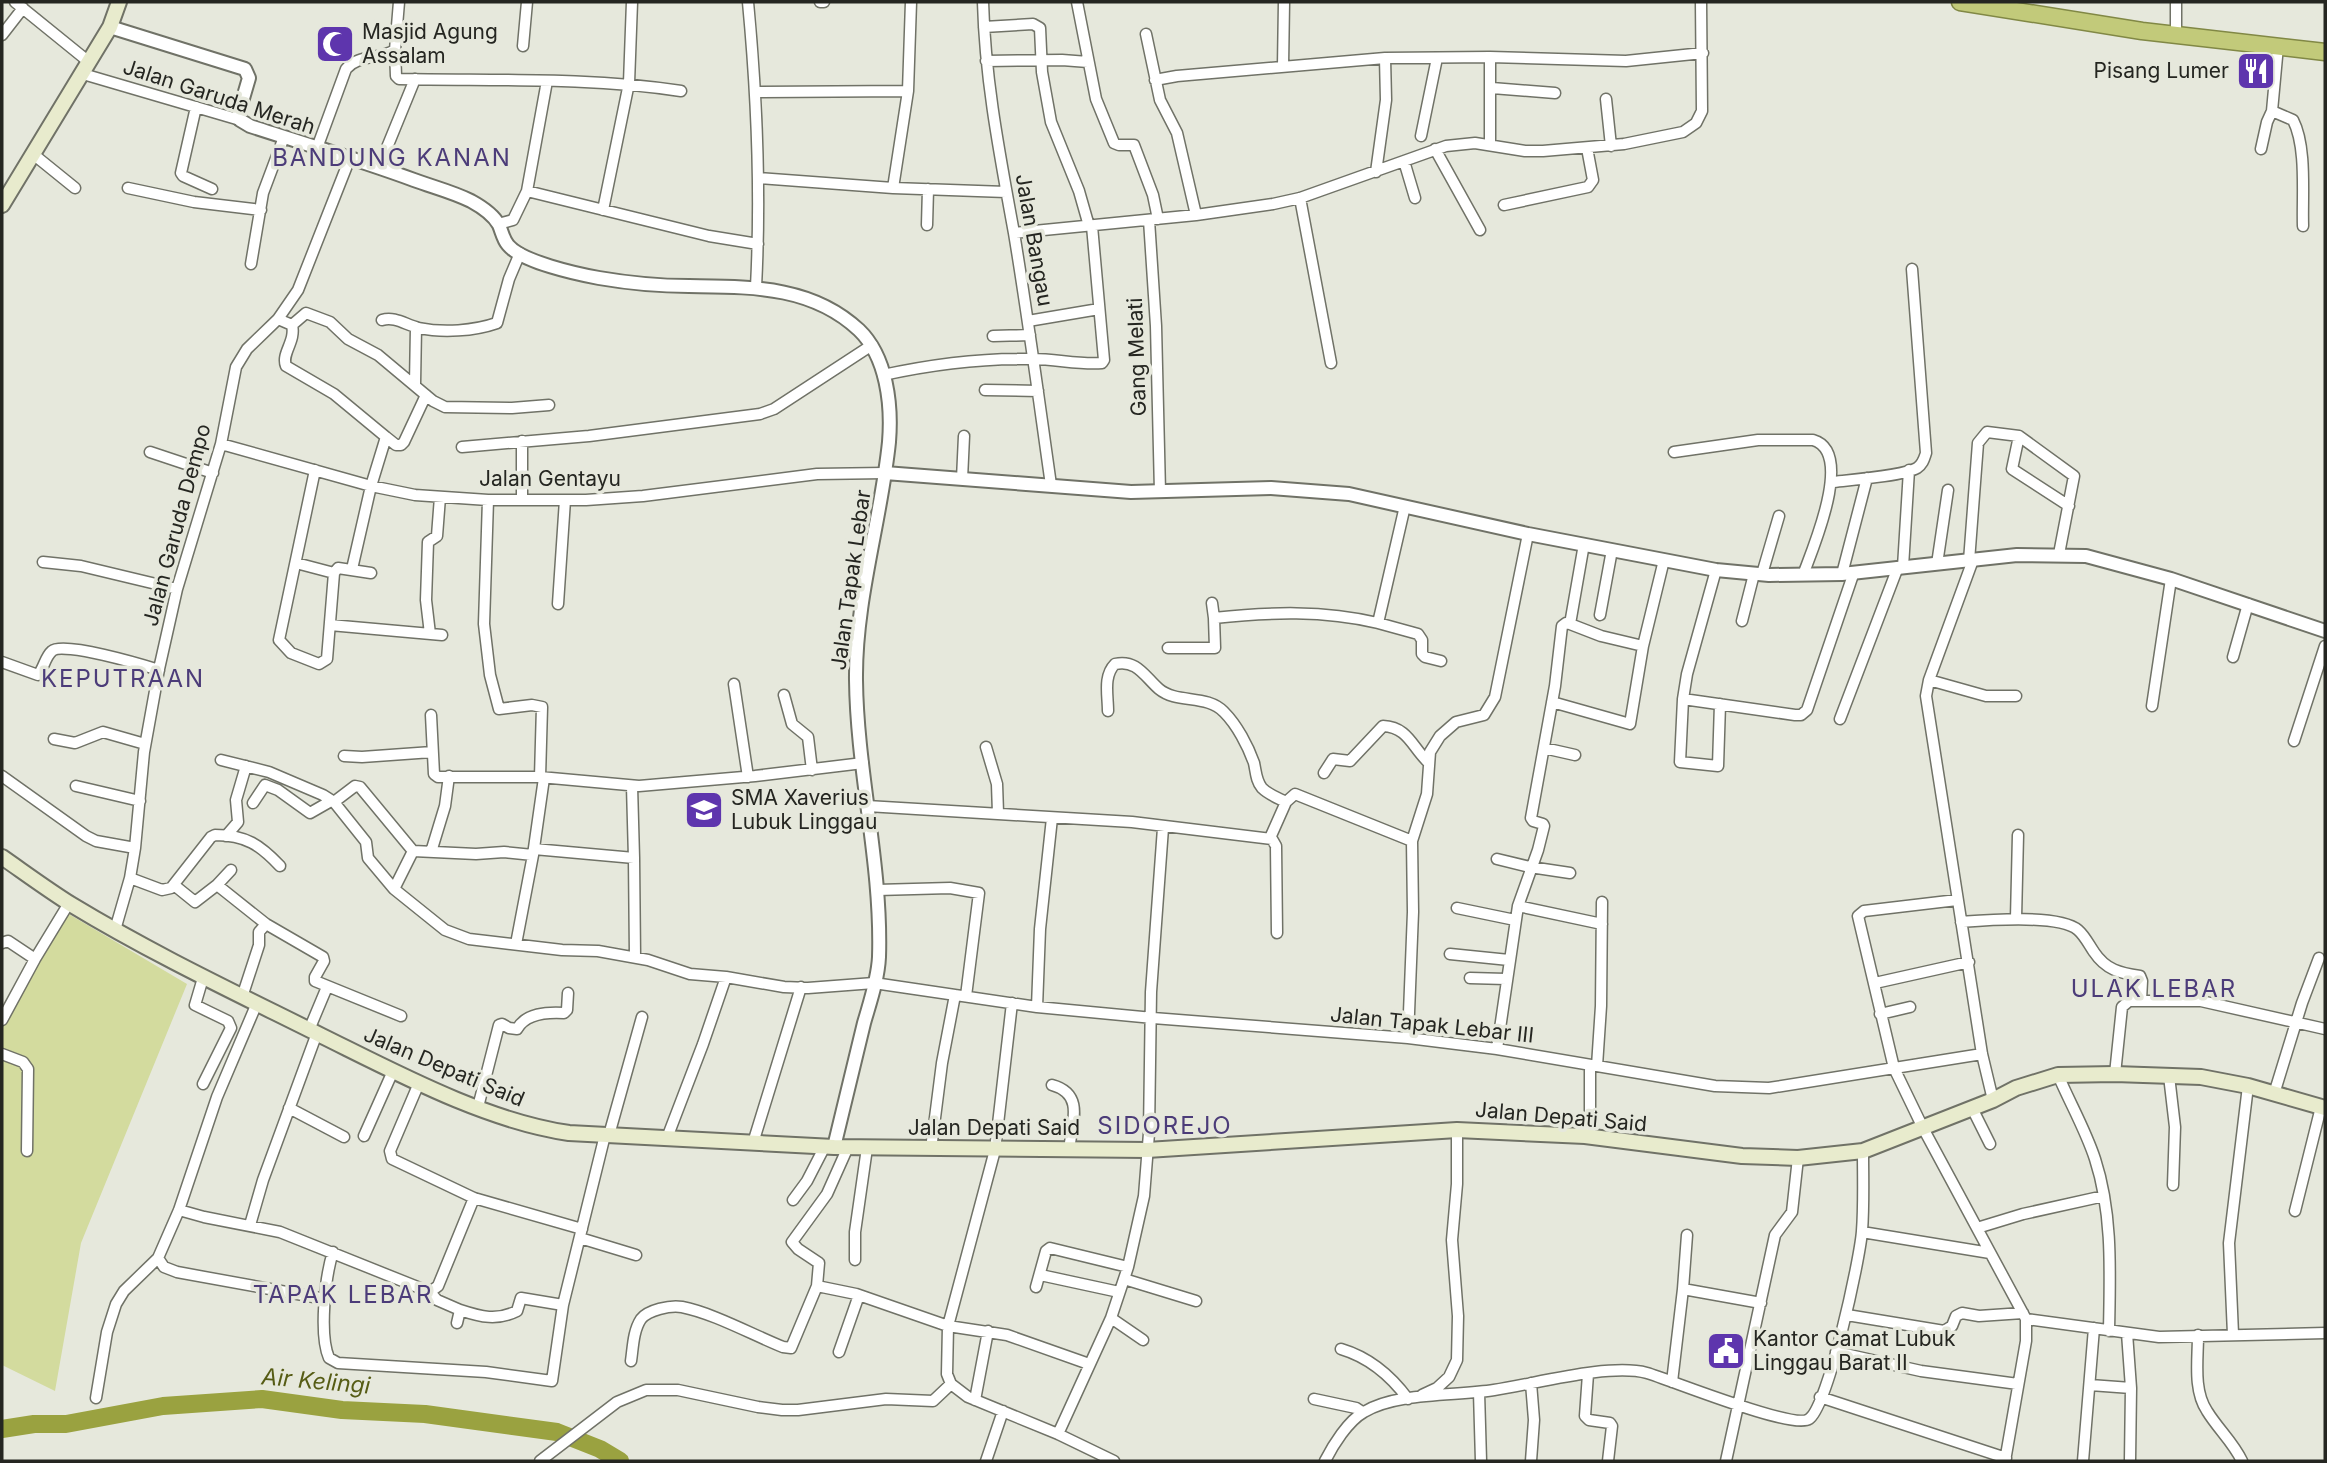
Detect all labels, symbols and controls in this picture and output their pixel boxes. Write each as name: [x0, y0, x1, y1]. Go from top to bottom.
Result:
place label: Masjid Agung Assalam: [362, 19, 498, 68]
mosque icon: Masjid Agung Assalam: [314, 23, 356, 65]
restaurant icon: Pisang Lumer: [2235, 50, 2277, 92]
street label: Jalan Garuda Merah: [120, 54, 318, 139]
place label: Pisang Lumer: [2094, 58, 2229, 83]
district label: BANDUNG KANAN: [272, 143, 512, 172]
street label: Jalan Bangau: [1011, 172, 1058, 308]
street label: Gang Melati: [1122, 297, 1151, 417]
street label: Jalan Garuda Dempo: [137, 421, 216, 629]
street label: Jalan Gentayu: [479, 466, 621, 491]
street label: Jalan Tapak Lebar: [825, 488, 876, 672]
district label: KEPUTRAAN: [41, 664, 205, 693]
place label: SMA Xaverius Lubuk Linggau: [731, 785, 877, 834]
school or university icon: SMA Xaverius Lubuk Linggau: [683, 789, 725, 831]
district label: ULAK LEBAR: [2071, 974, 2237, 1003]
street label: Jalan Tapak Lebar III: [1329, 1001, 1535, 1048]
street label: Jalan Depati Said: [360, 1021, 528, 1112]
street label: Jalan Depati Said: [1474, 1097, 1648, 1136]
district label: SIDOREJO: [1097, 1111, 1233, 1140]
street label: Jalan Depati Said: [908, 1115, 1080, 1140]
district label: TAPAK LEBAR: [253, 1280, 433, 1309]
place label: Kantor Camat Lubuk Linggau Barat II: [1753, 1326, 1956, 1375]
public building icon: Kantor Camat Lubuk Linggau Barat II: [1705, 1330, 1747, 1372]
water label: Air Kelingi: [260, 1362, 372, 1400]

